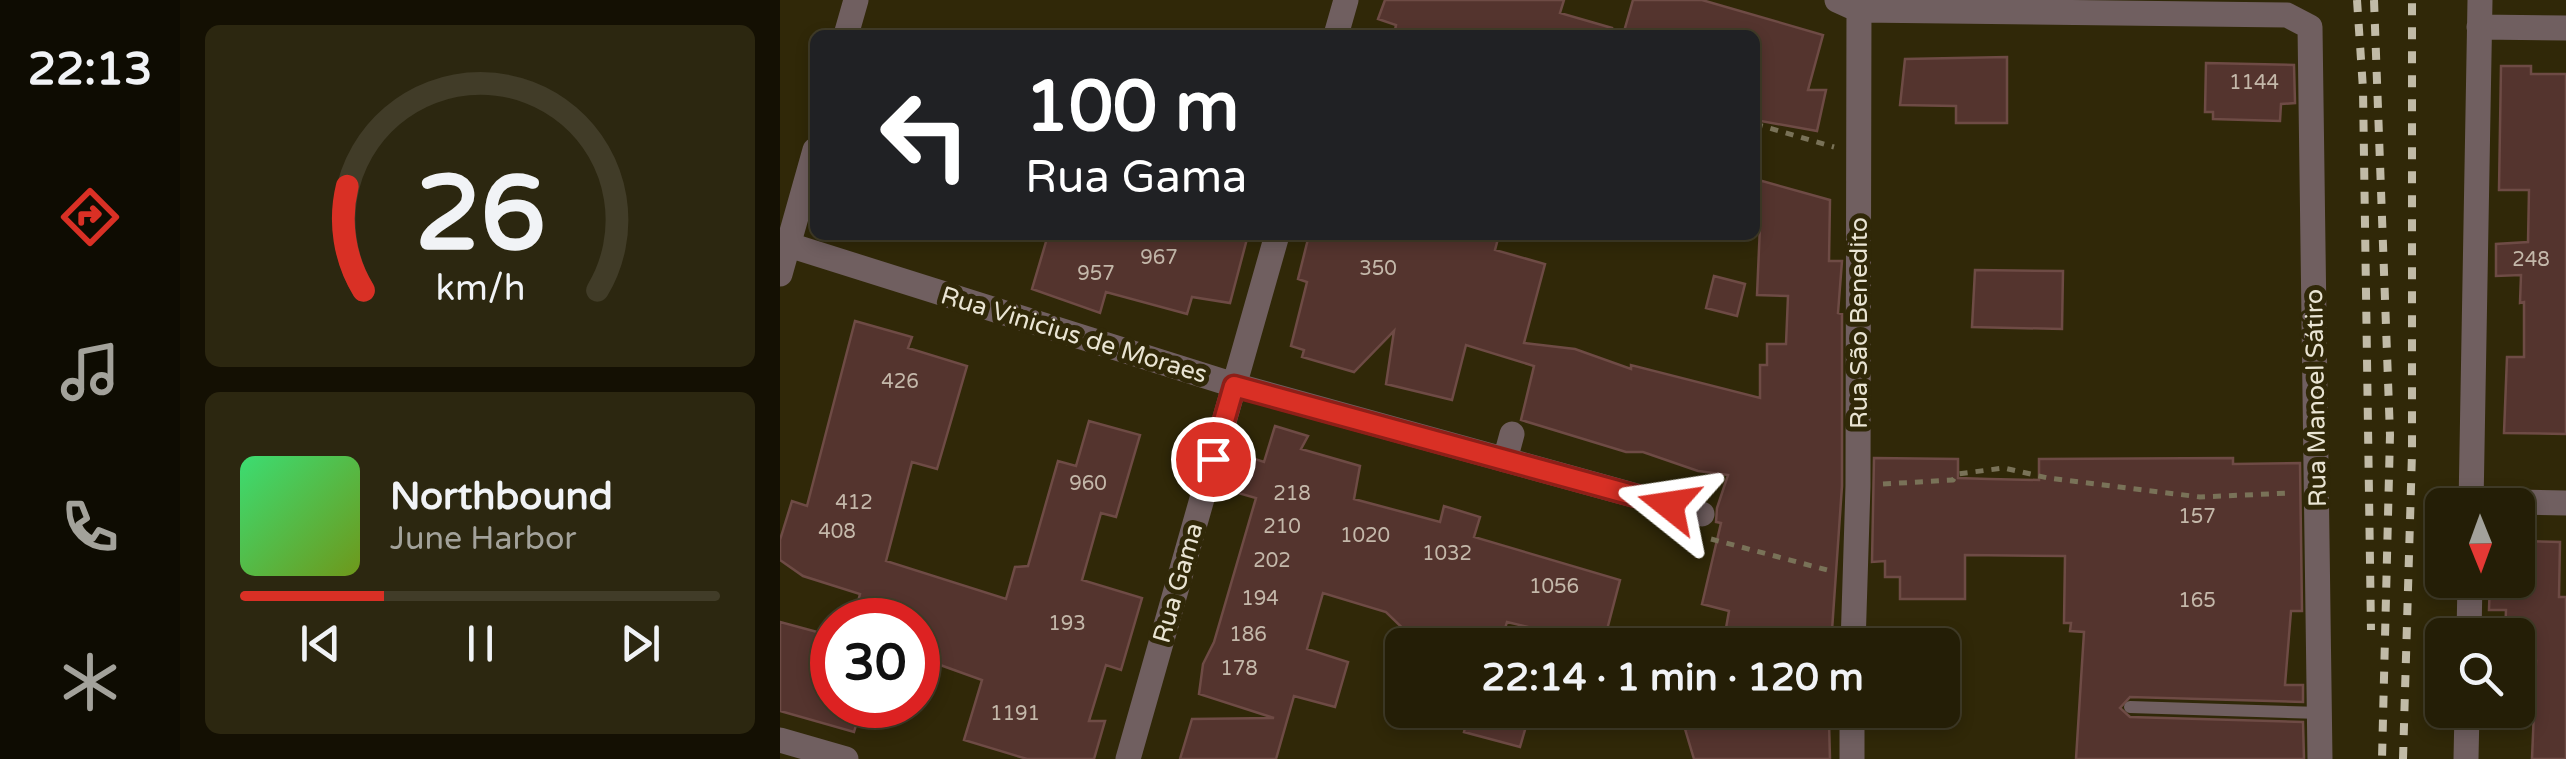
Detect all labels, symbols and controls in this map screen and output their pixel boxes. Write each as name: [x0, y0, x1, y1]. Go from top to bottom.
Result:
text: 22:13: [28, 43, 152, 97]
text: 100 m: [1025, 66, 1239, 150]
icon: left: [860, 70, 990, 200]
house number: 1144: [2229, 71, 2279, 95]
text: Rua Gama: [1025, 151, 1247, 205]
text: 26: [415, 153, 545, 278]
icon: directions: [55, 182, 125, 252]
street label: Rua São Benedito: [1844, 217, 1874, 429]
house number: 967: [1140, 246, 1178, 270]
house number: 248: [2512, 248, 2550, 272]
house number: 350: [1359, 257, 1397, 281]
house number: 957: [1077, 262, 1115, 286]
text: km/h: [435, 267, 525, 310]
street label: Rua Vinicius de Moraes: [937, 280, 1211, 390]
street label: Rua Manoel Sátiro: [2299, 289, 2333, 507]
icon: music: [55, 337, 125, 407]
house number: 426: [881, 370, 919, 394]
pin: [1171, 417, 1256, 502]
icon: arrive: [1186, 432, 1241, 487]
position arrow: [1617, 453, 1721, 557]
house number: 960: [1069, 472, 1107, 496]
text: Northbound: [390, 474, 613, 520]
house number: 218: [1273, 482, 1311, 506]
north arrow: [2425, 488, 2535, 598]
map controls: [2425, 488, 2535, 728]
house number: 412: [835, 491, 873, 515]
icon: phone: [55, 492, 125, 562]
house number: 157: [2178, 505, 2216, 529]
house number: 210: [1263, 515, 1301, 539]
street label: Rua Gama: [1147, 519, 1209, 647]
text: June Harbor: [390, 520, 577, 558]
house number: 408: [818, 520, 856, 544]
house number: 1020: [1340, 524, 1390, 548]
house number: 1032: [1422, 542, 1472, 566]
house number: 202: [1253, 549, 1291, 573]
house number: 1056: [1529, 575, 1579, 599]
house number: 194: [1241, 587, 1279, 611]
house number: 165: [2178, 589, 2216, 613]
speed limit sign: 30: [810, 598, 940, 728]
house number: 193: [1048, 612, 1086, 636]
icon: previous: [293, 616, 348, 671]
icon: pause: [453, 616, 508, 671]
icon: next: [613, 616, 668, 671]
button: search: [2425, 618, 2535, 728]
house number: 186: [1229, 623, 1267, 647]
icon: climate: [55, 647, 125, 717]
text: 22:14 · 1 min · 120 m: [1481, 655, 1864, 701]
house number: 178: [1220, 657, 1258, 681]
house number: 1191: [990, 702, 1040, 726]

